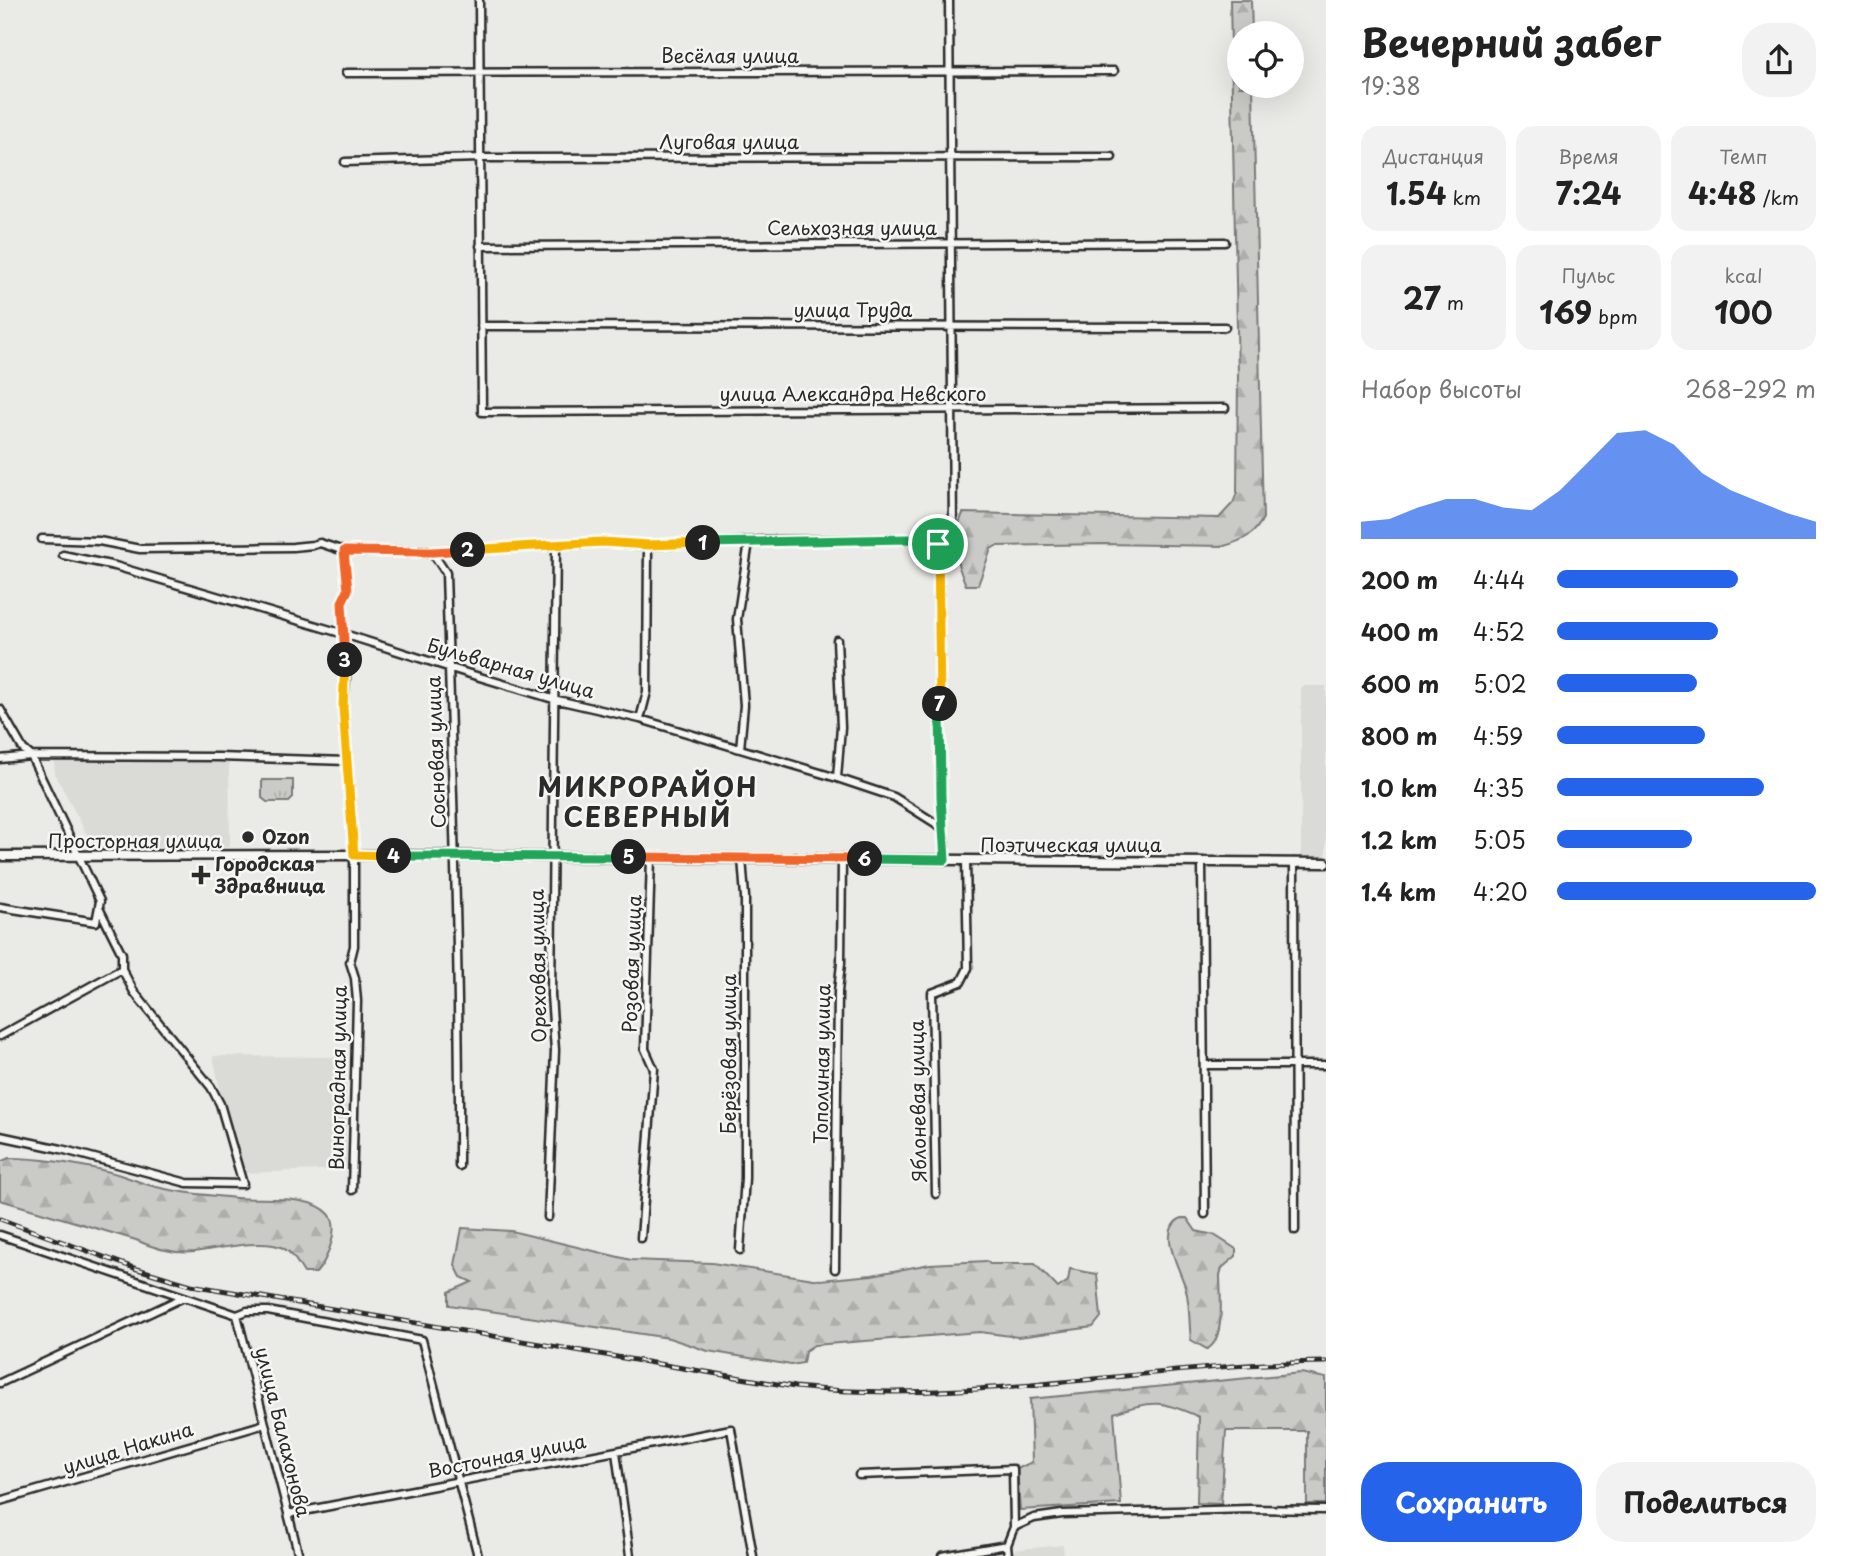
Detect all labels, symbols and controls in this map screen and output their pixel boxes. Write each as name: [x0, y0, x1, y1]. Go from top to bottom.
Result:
text: Вечерний забег: [1361, 13, 1661, 70]
map controls: [1227, 21, 1304, 98]
button: locate: [1227, 21, 1304, 98]
button: share: [1742, 23, 1816, 97]
street label: Весёлая улица: [661, 41, 799, 69]
text: 19:38: [1361, 68, 1421, 103]
street label: Луговая улица: [659, 127, 799, 155]
text: Дистанция: [1383, 142, 1484, 170]
text: Время: [1558, 142, 1619, 170]
text: Темп: [1719, 142, 1768, 170]
text: 1.54: [1386, 170, 1446, 215]
text: 7:24: [1555, 170, 1622, 215]
text: 4:48: [1688, 170, 1757, 215]
text: km: [1446, 183, 1481, 211]
text: /km: [1757, 183, 1799, 211]
street label: Сельхозная улица: [767, 213, 937, 241]
text: Пульс: [1562, 261, 1615, 289]
text: kcal: [1725, 261, 1762, 289]
text: 27: [1403, 275, 1441, 320]
text: m: [1441, 288, 1464, 316]
text: 169: [1539, 289, 1592, 334]
text: 100: [1714, 289, 1773, 334]
street label: улица Труда: [794, 295, 913, 323]
text: bpm: [1592, 302, 1638, 330]
text: Набор высоты: [1361, 371, 1522, 406]
text: 268–292 m: [1685, 371, 1816, 406]
street label: улица Александра Невского: [720, 379, 986, 407]
pin: [908, 514, 968, 574]
icon: arrive: [919, 525, 957, 563]
pin: 1: [686, 526, 720, 560]
text: 1: [698, 528, 707, 556]
pin: 2: [450, 532, 486, 568]
text: 2: [461, 535, 474, 563]
text: 200 m: [1361, 562, 1438, 597]
text: 4:44: [1473, 562, 1525, 597]
text: 400 m: [1361, 614, 1439, 649]
text: 4:52: [1473, 614, 1525, 649]
street label: Бульварная улица: [424, 630, 598, 704]
pin: 3: [328, 642, 362, 678]
text: 3: [338, 645, 351, 673]
text: 600 m: [1361, 666, 1439, 701]
text: 5:02: [1473, 666, 1527, 701]
street label: Сосновая улица: [418, 675, 452, 829]
pin: 7: [922, 686, 958, 722]
text: 7: [934, 689, 945, 717]
text: 800 m: [1361, 718, 1438, 753]
text: 4:59: [1473, 718, 1523, 753]
district label: МИКРОРАЙОН СЕВЕРНЫЙ: [538, 767, 758, 836]
text: 1.0 km: [1361, 770, 1438, 805]
text: 4:35: [1473, 770, 1524, 805]
place label: Ozon: [262, 822, 310, 850]
text: 1.2 km: [1361, 822, 1437, 857]
text: 5:05: [1473, 822, 1526, 857]
street label: Просторная улица: [48, 826, 222, 854]
marker: Ozon: [240, 829, 256, 845]
street label: Поэтическая улица: [980, 830, 1162, 858]
pin: 4: [376, 838, 412, 874]
pin: 5: [612, 840, 646, 874]
text: 4: [387, 841, 400, 869]
text: 5: [622, 842, 635, 870]
pin: 6: [848, 842, 882, 876]
text: 6: [858, 844, 871, 872]
place label: Городская Здравница: [214, 849, 325, 899]
marker: Городская Здравница: [193, 867, 209, 883]
text: 1.4 km: [1361, 874, 1436, 909]
text: 4:20: [1473, 874, 1528, 909]
street label: Ореховая улица: [522, 889, 552, 1043]
street label: Розовая улица: [615, 894, 647, 1034]
street label: Берёзовая улица: [714, 974, 742, 1134]
street label: Тополиная улица: [806, 984, 836, 1144]
street label: Виноградная улица: [321, 985, 353, 1171]
street label: Яблоневая улица: [902, 1020, 932, 1182]
street label: улица Балахонова: [249, 1344, 319, 1520]
street label: улица Накина: [59, 1414, 196, 1480]
street label: Восточная улица: [425, 1426, 588, 1484]
button: Сохранить: [1361, 1462, 1582, 1542]
button: Поделиться: [1596, 1462, 1816, 1542]

